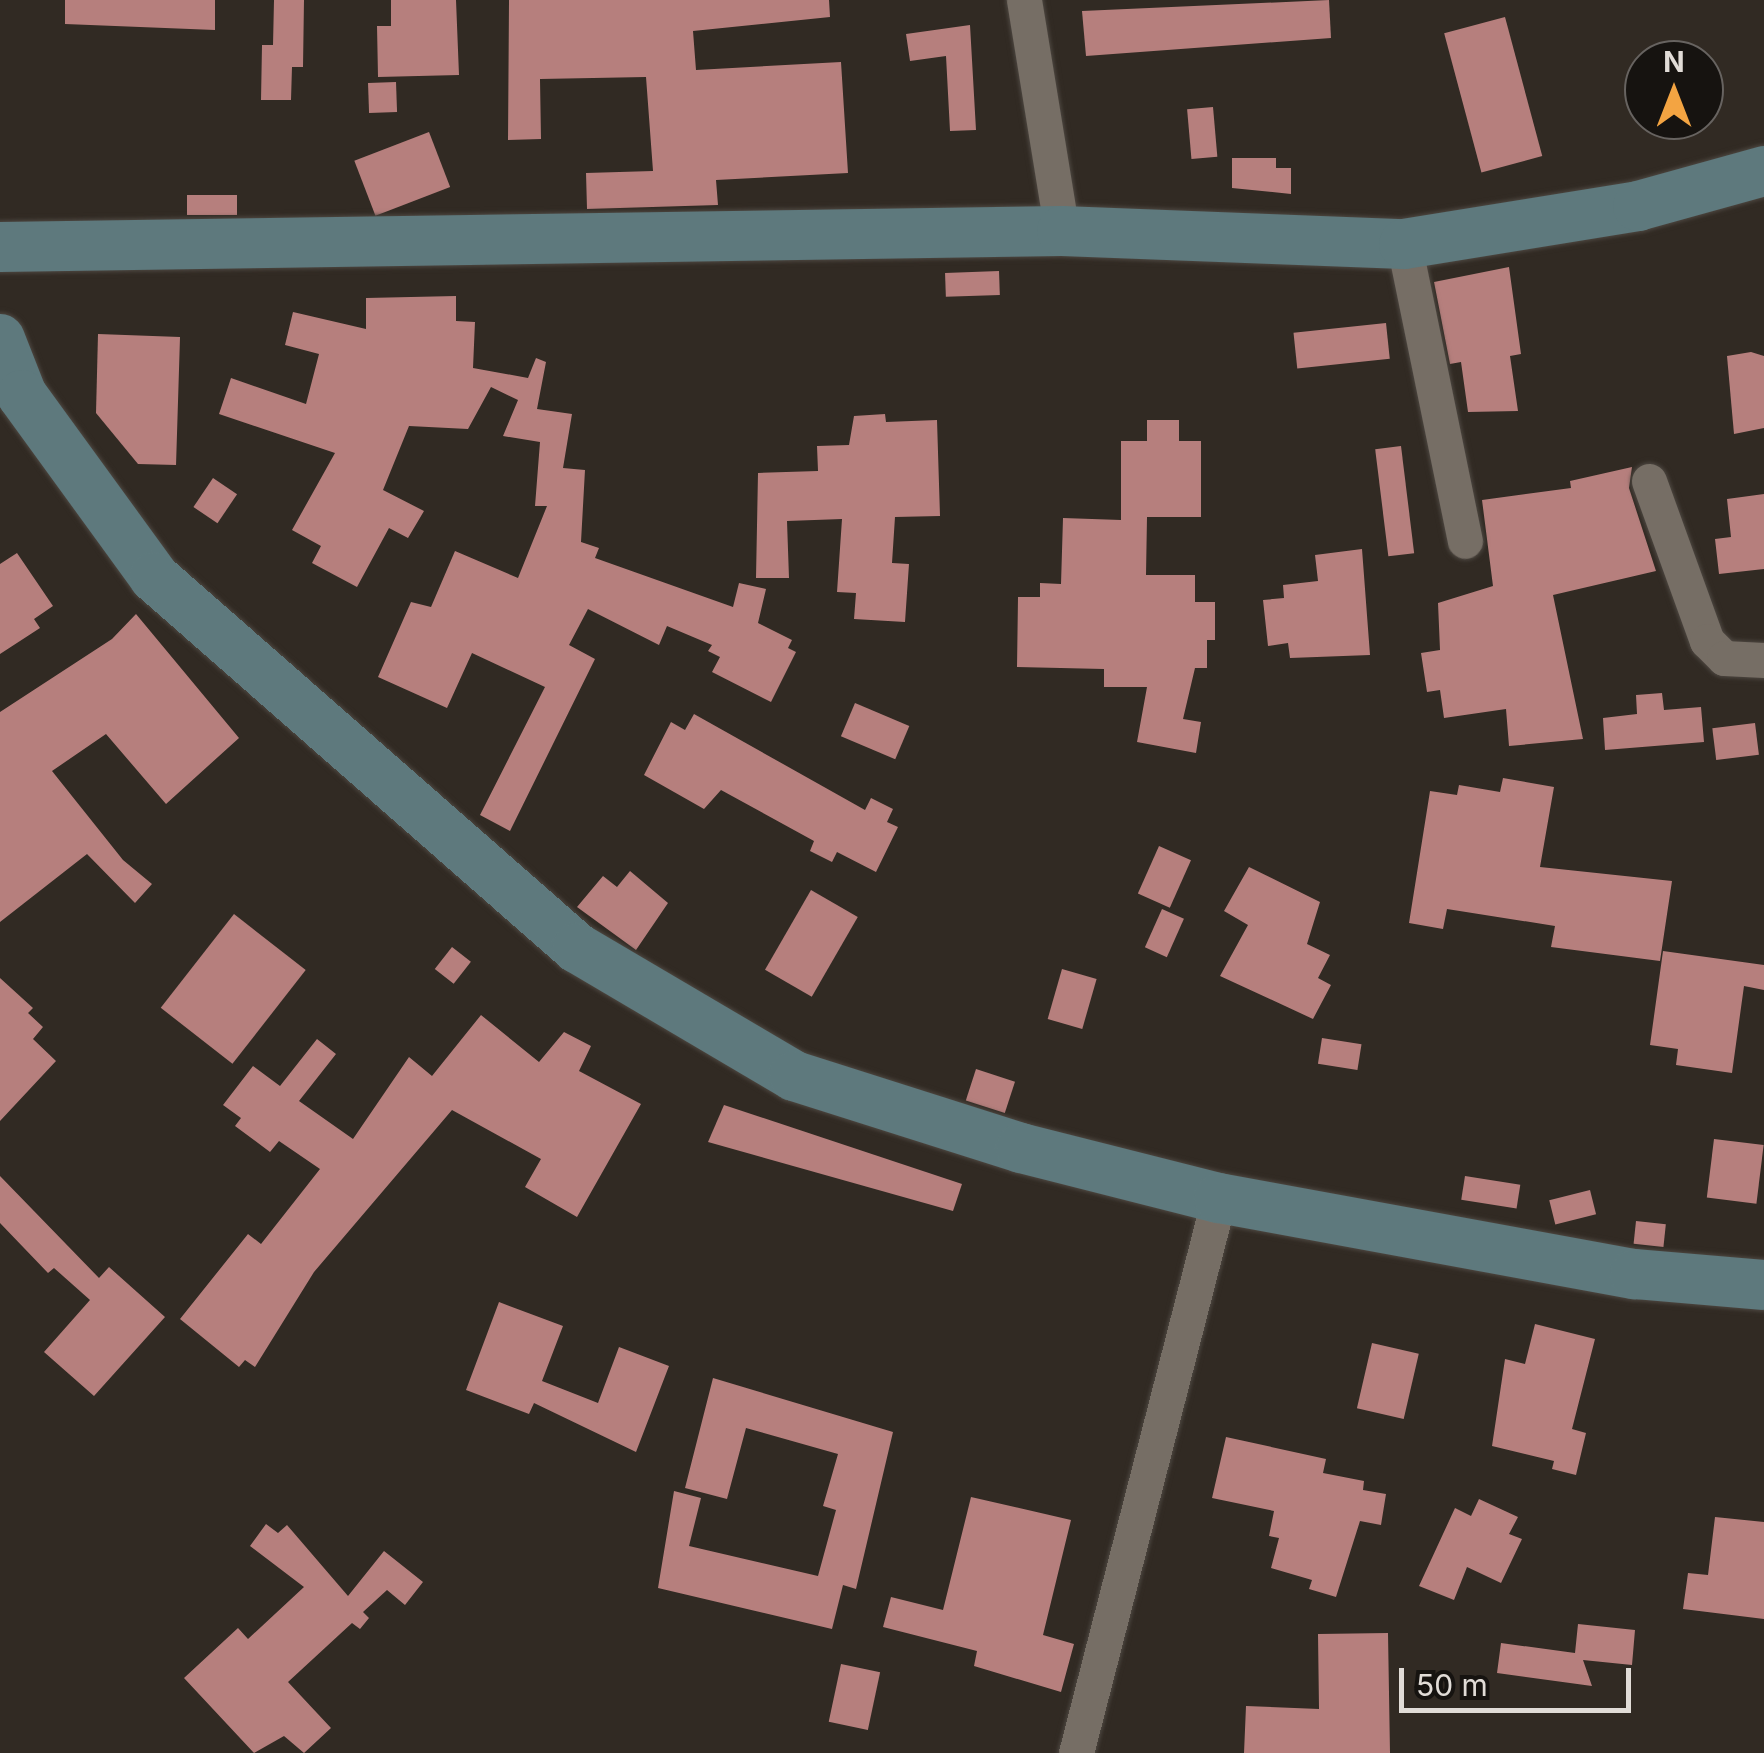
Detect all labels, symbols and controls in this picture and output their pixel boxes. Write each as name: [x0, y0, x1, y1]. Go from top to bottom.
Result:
north arrow: [1624, 40, 1724, 140]
text: N: [1663, 45, 1685, 79]
scale bar: [1404, 1648, 1636, 1710]
text: 50 m: [1416, 1667, 1488, 1703]

